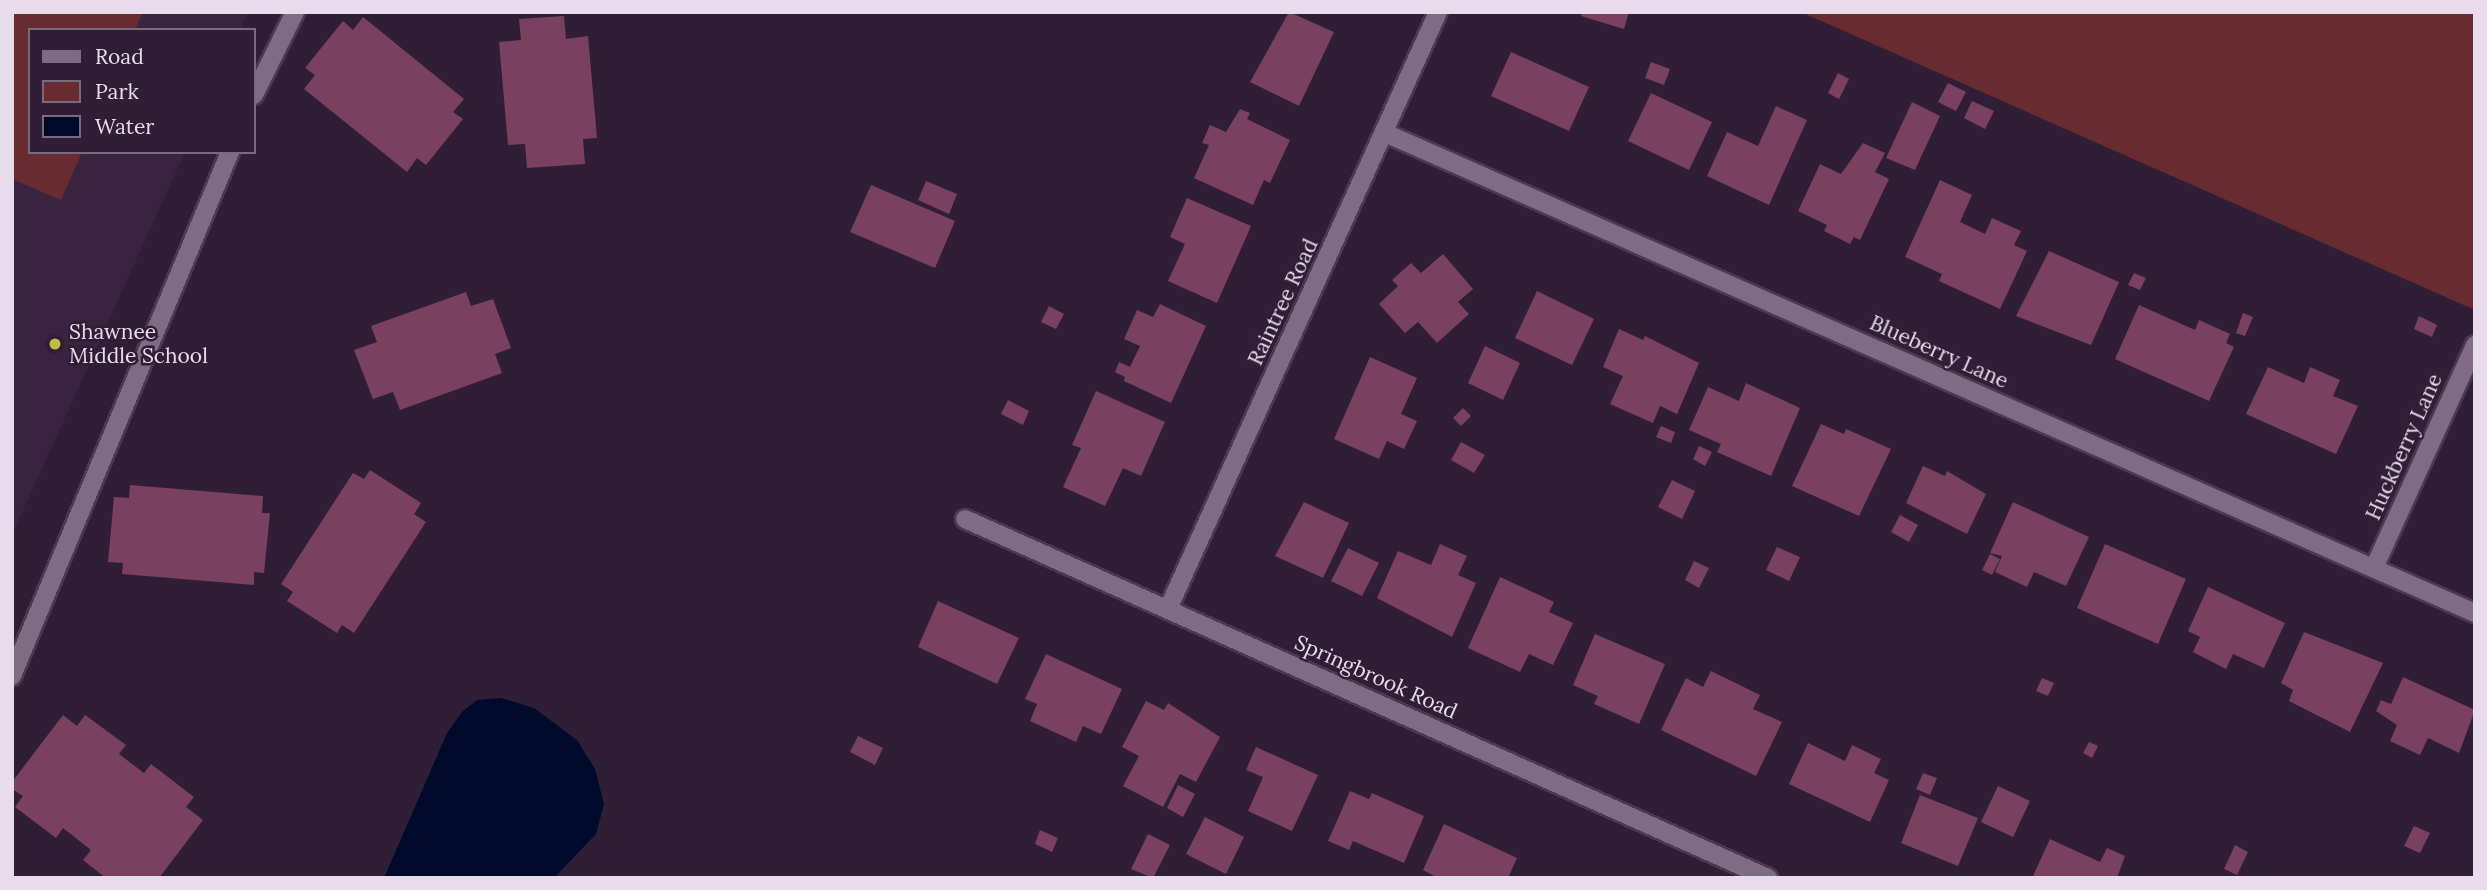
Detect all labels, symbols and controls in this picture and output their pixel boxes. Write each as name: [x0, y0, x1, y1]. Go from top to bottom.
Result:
legend: [28, 28, 256, 154]
text: Road: [95, 43, 144, 70]
text: Park: [95, 78, 139, 105]
text: Water: [95, 113, 154, 140]
street label: Raintree Road: [1243, 235, 1323, 369]
street label: Blueberry Lane: [1866, 310, 2012, 394]
place label: Shawnee Middle School: [69, 319, 208, 369]
marker: Shawnee Middle School: [47, 336, 63, 352]
street label: Huckberry Lane: [2361, 370, 2447, 524]
street label: Springbrook Road: [1291, 630, 1461, 724]

